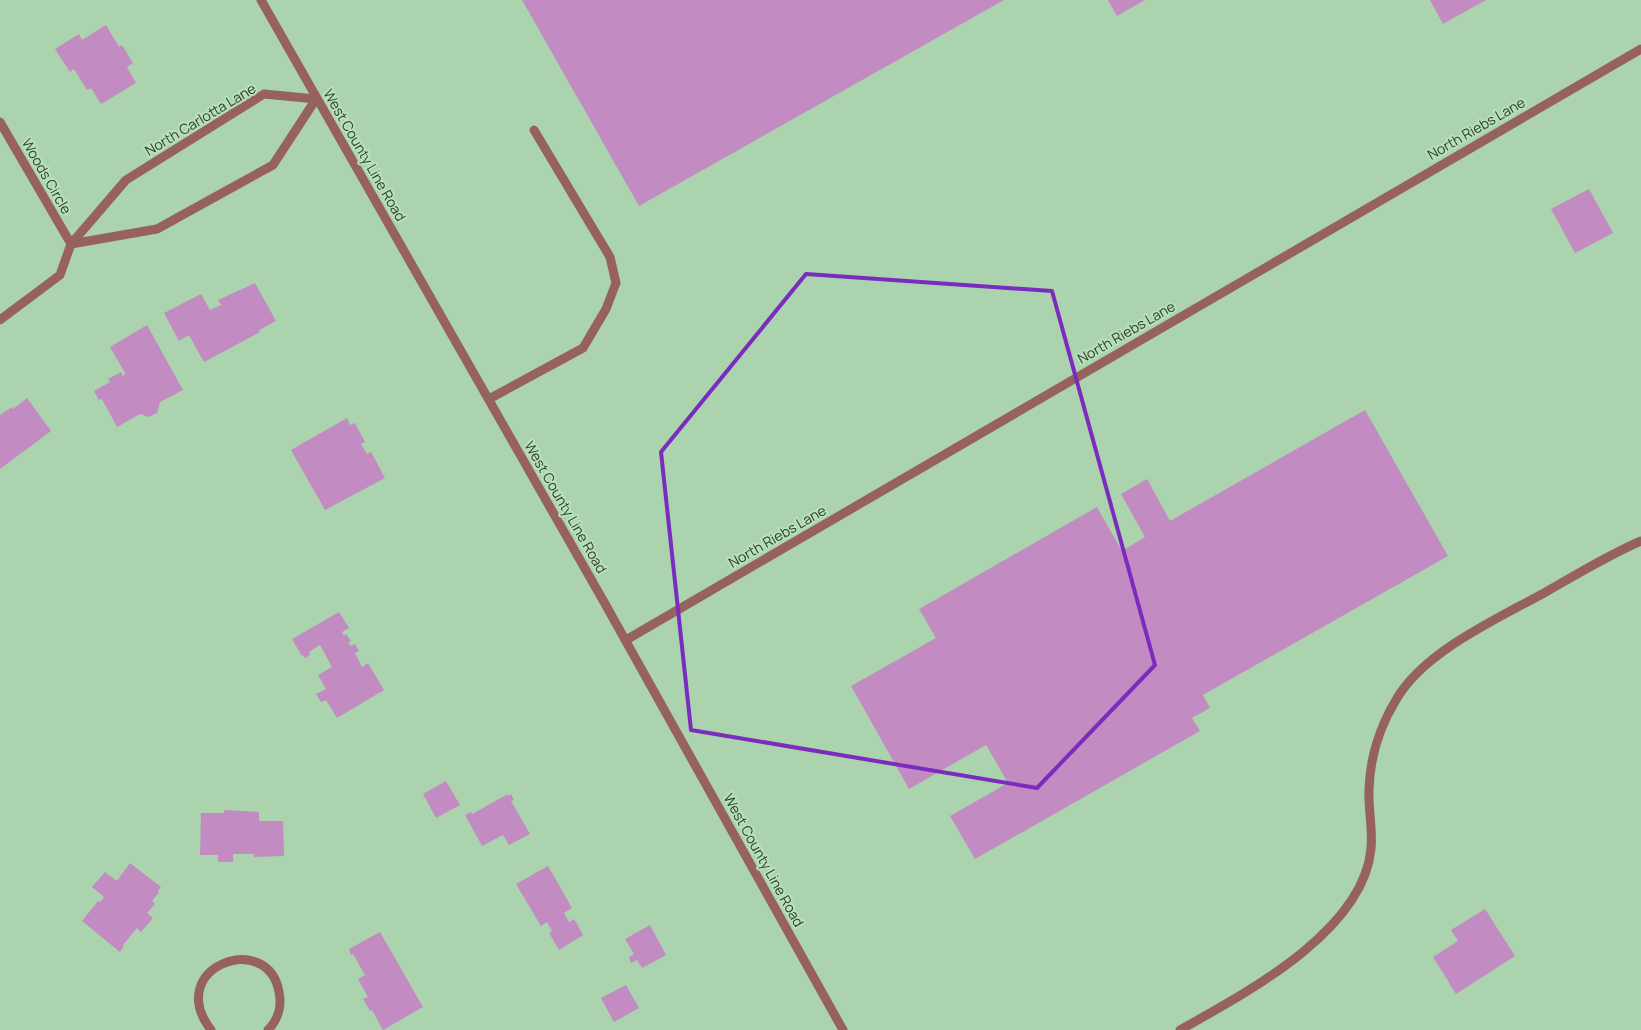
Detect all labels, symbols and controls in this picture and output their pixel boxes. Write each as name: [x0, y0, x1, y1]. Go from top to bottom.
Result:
street label: North Carlotta Lane: [141, 78, 259, 160]
street label: West County Line Road: [319, 85, 411, 225]
street label: North Riebs Lane: [1424, 92, 1528, 164]
street label: Woods Circle: [18, 135, 76, 217]
street label: North Riebs Lane: [1074, 296, 1178, 368]
street label: West County Line Road: [520, 437, 612, 577]
street label: North Riebs Lane: [725, 500, 829, 572]
street label: West County Line Road: [719, 790, 809, 930]

